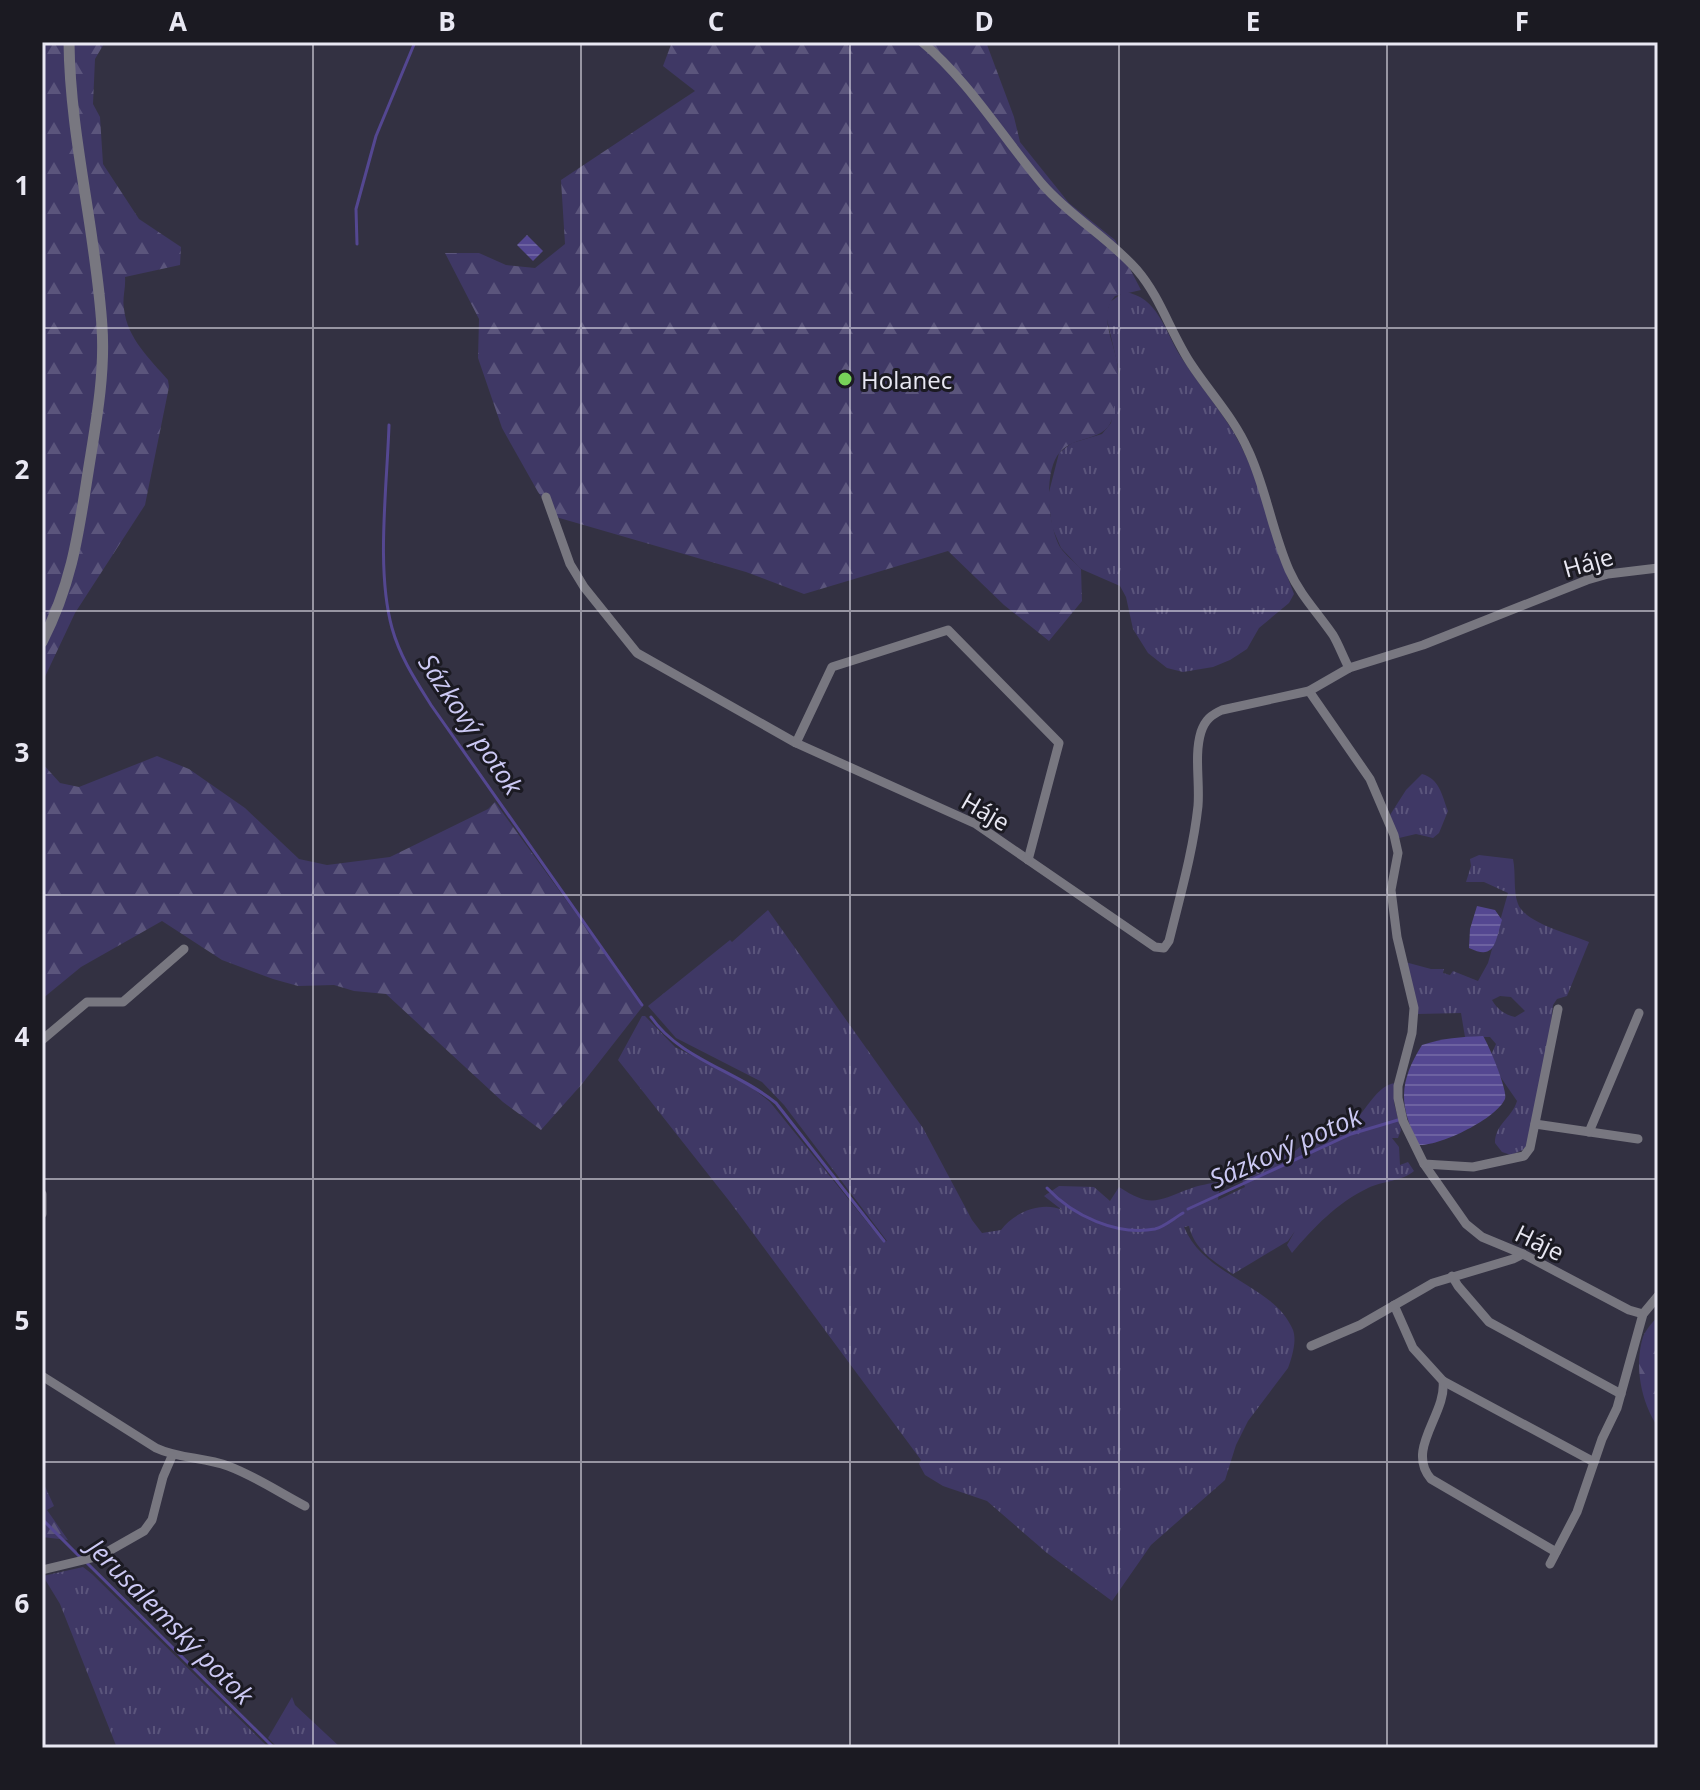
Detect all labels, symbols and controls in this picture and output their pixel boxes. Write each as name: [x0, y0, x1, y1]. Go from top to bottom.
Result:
text: A: [169, 3, 187, 39]
text: B: [438, 3, 456, 39]
text: C: [708, 3, 724, 39]
text: D: [974, 3, 994, 39]
text: E: [1246, 3, 1260, 39]
text: F: [1515, 3, 1529, 39]
text: 1: [15, 167, 29, 203]
place label: Holanec: [861, 363, 952, 396]
marker: Holanec: [836, 370, 854, 388]
text: 2: [15, 451, 30, 487]
street label: Háje: [1559, 539, 1617, 585]
water label: Sázkový potok: [411, 646, 532, 803]
text: 3: [15, 734, 29, 770]
street label: Háje: [956, 784, 1016, 838]
text: 4: [15, 1018, 30, 1054]
water label: Sázkový potok: [1203, 1097, 1368, 1197]
street label: Háje: [1510, 1216, 1570, 1268]
text: 5: [15, 1302, 29, 1338]
water label: Jerusalemský potok: [76, 1526, 263, 1713]
text: 6: [15, 1585, 30, 1621]

